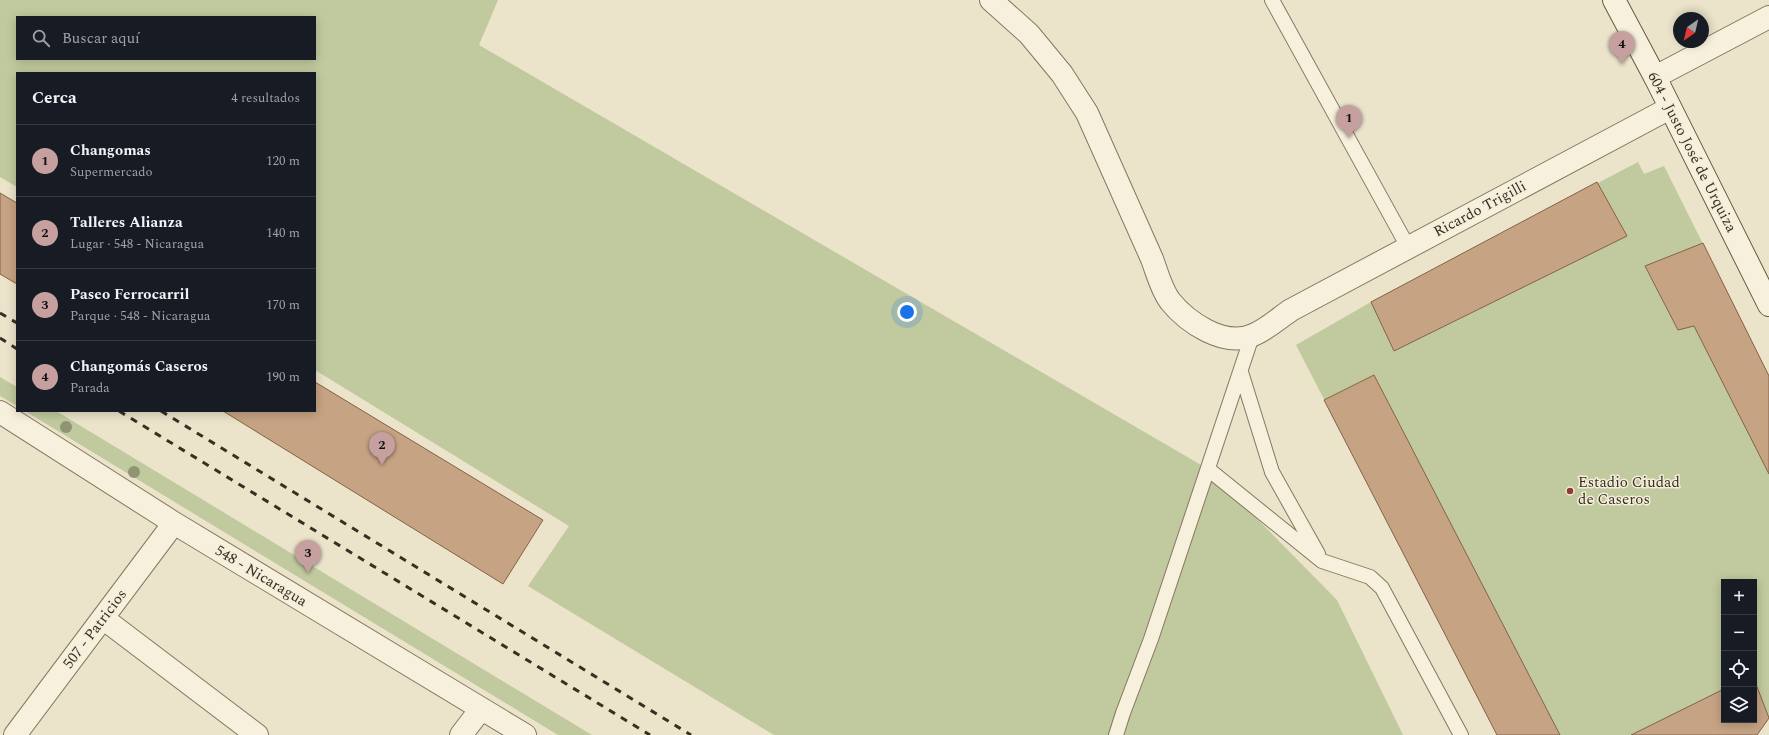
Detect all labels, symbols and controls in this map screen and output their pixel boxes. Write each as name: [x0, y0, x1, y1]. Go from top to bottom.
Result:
north arrow: [1673, 12, 1709, 48]
search box: [16, 16, 316, 60]
icon: search: [30, 27, 52, 49]
text: Buscar aquí: [62, 27, 140, 50]
pin: 4: [1609, 31, 1635, 64]
street label: 604 - Justo José de Urquiza: [1641, 68, 1743, 237]
text: Cerca: [32, 85, 77, 111]
text: 4 resultados: [231, 88, 300, 108]
pin: 1: [1336, 105, 1362, 138]
text: Changomas: [70, 139, 151, 162]
text: 1: [41, 151, 49, 171]
text: 120 m: [266, 151, 300, 171]
text: Supermercado: [70, 162, 153, 182]
street label: Ricardo Trigilli: [1430, 175, 1530, 243]
text: Talleres Alianza: [70, 211, 183, 234]
text: 2: [41, 223, 49, 243]
text: 140 m: [266, 223, 300, 243]
text: Lugar · 548 - Nicaragua: [70, 234, 204, 254]
text: Paseo Ferrocarril: [70, 283, 189, 306]
text: 3: [41, 295, 49, 315]
text: 170 m: [266, 295, 300, 315]
your location: [897, 302, 917, 322]
text: Parque · 548 - Nicaragua: [70, 306, 210, 326]
text: Changomás Caseros: [70, 355, 208, 378]
text: 4: [41, 367, 49, 387]
text: 190 m: [266, 367, 300, 387]
text: Parada: [70, 378, 110, 398]
pin: 2: [369, 432, 395, 465]
place label: Estadio Ciudad de Caseros: [1578, 471, 1680, 511]
marker: Estadio Ciudad de Caseros: [1565, 486, 1575, 496]
street label: 548 - Nicaragua: [210, 539, 312, 613]
pin: 3: [295, 540, 321, 573]
map controls: [1721, 579, 1757, 723]
button: +: [1721, 579, 1757, 615]
street label: 507 - Patricios: [57, 584, 133, 674]
button: −: [1721, 615, 1757, 651]
button: locate: [1721, 651, 1757, 687]
button: layers: [1721, 687, 1757, 723]

